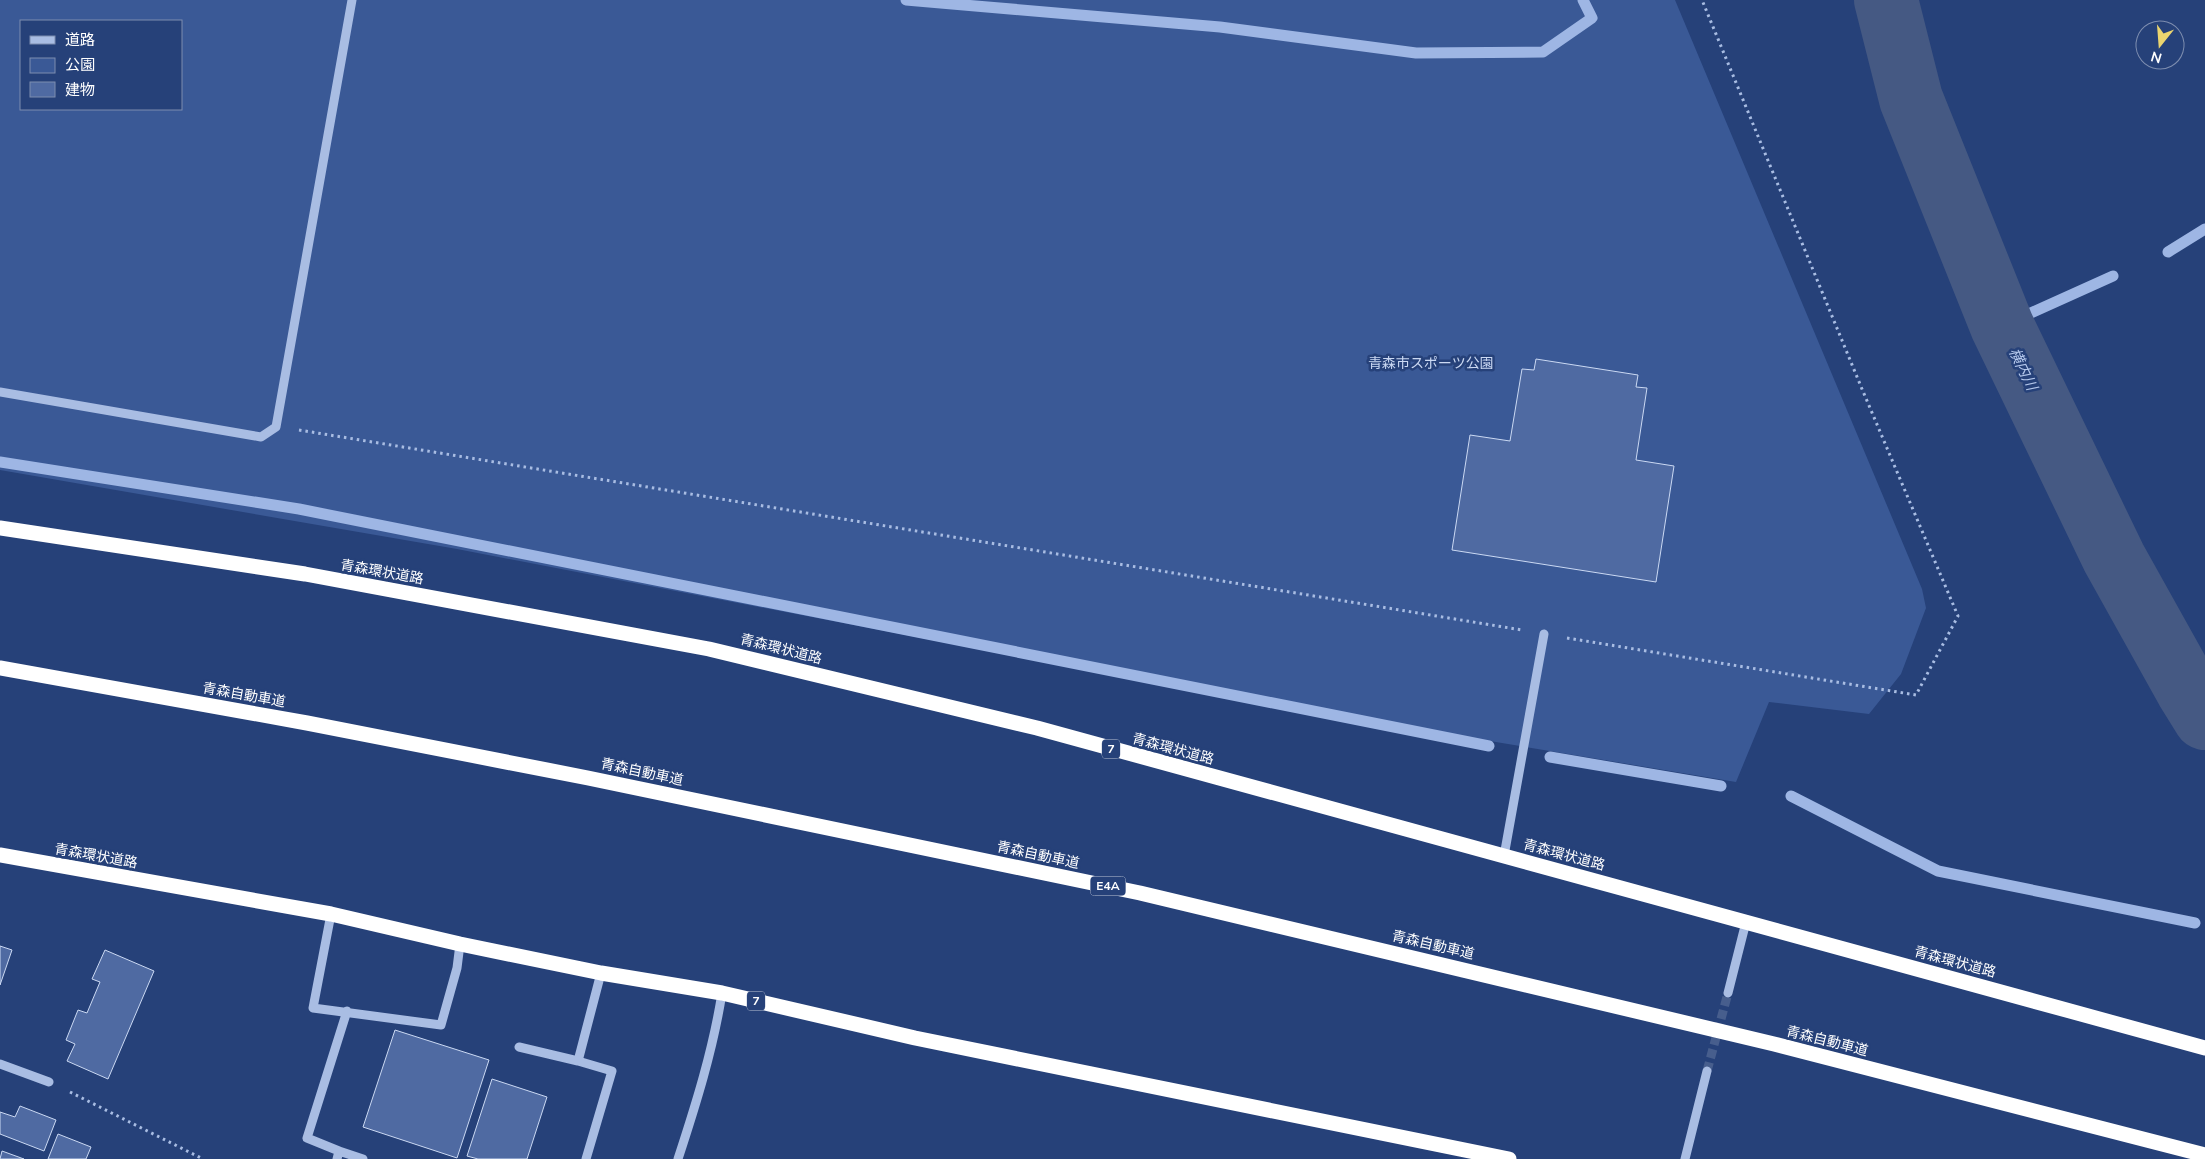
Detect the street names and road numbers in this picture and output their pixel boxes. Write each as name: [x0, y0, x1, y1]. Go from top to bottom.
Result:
street label: 青森環状道路: [339, 555, 425, 589]
street label: 青森環状道路: [738, 630, 824, 668]
street label: 青森自動車道: [201, 678, 287, 712]
street label: 青森環状道路: [1130, 729, 1216, 769]
road number: 7: [1102, 740, 1120, 759]
street label: 青森自動車道: [599, 754, 685, 790]
street label: 青森環状道路: [1521, 835, 1607, 875]
street label: 青森自動車道: [995, 837, 1081, 873]
street label: 青森環状道路: [53, 839, 139, 873]
road number: E4A: [1090, 876, 1126, 896]
street label: 青森自動車道: [1390, 926, 1476, 964]
street label: 青森環状道路: [1912, 942, 1998, 982]
road number: 7: [747, 991, 765, 1010]
street label: 青森自動車道: [1784, 1022, 1870, 1060]

